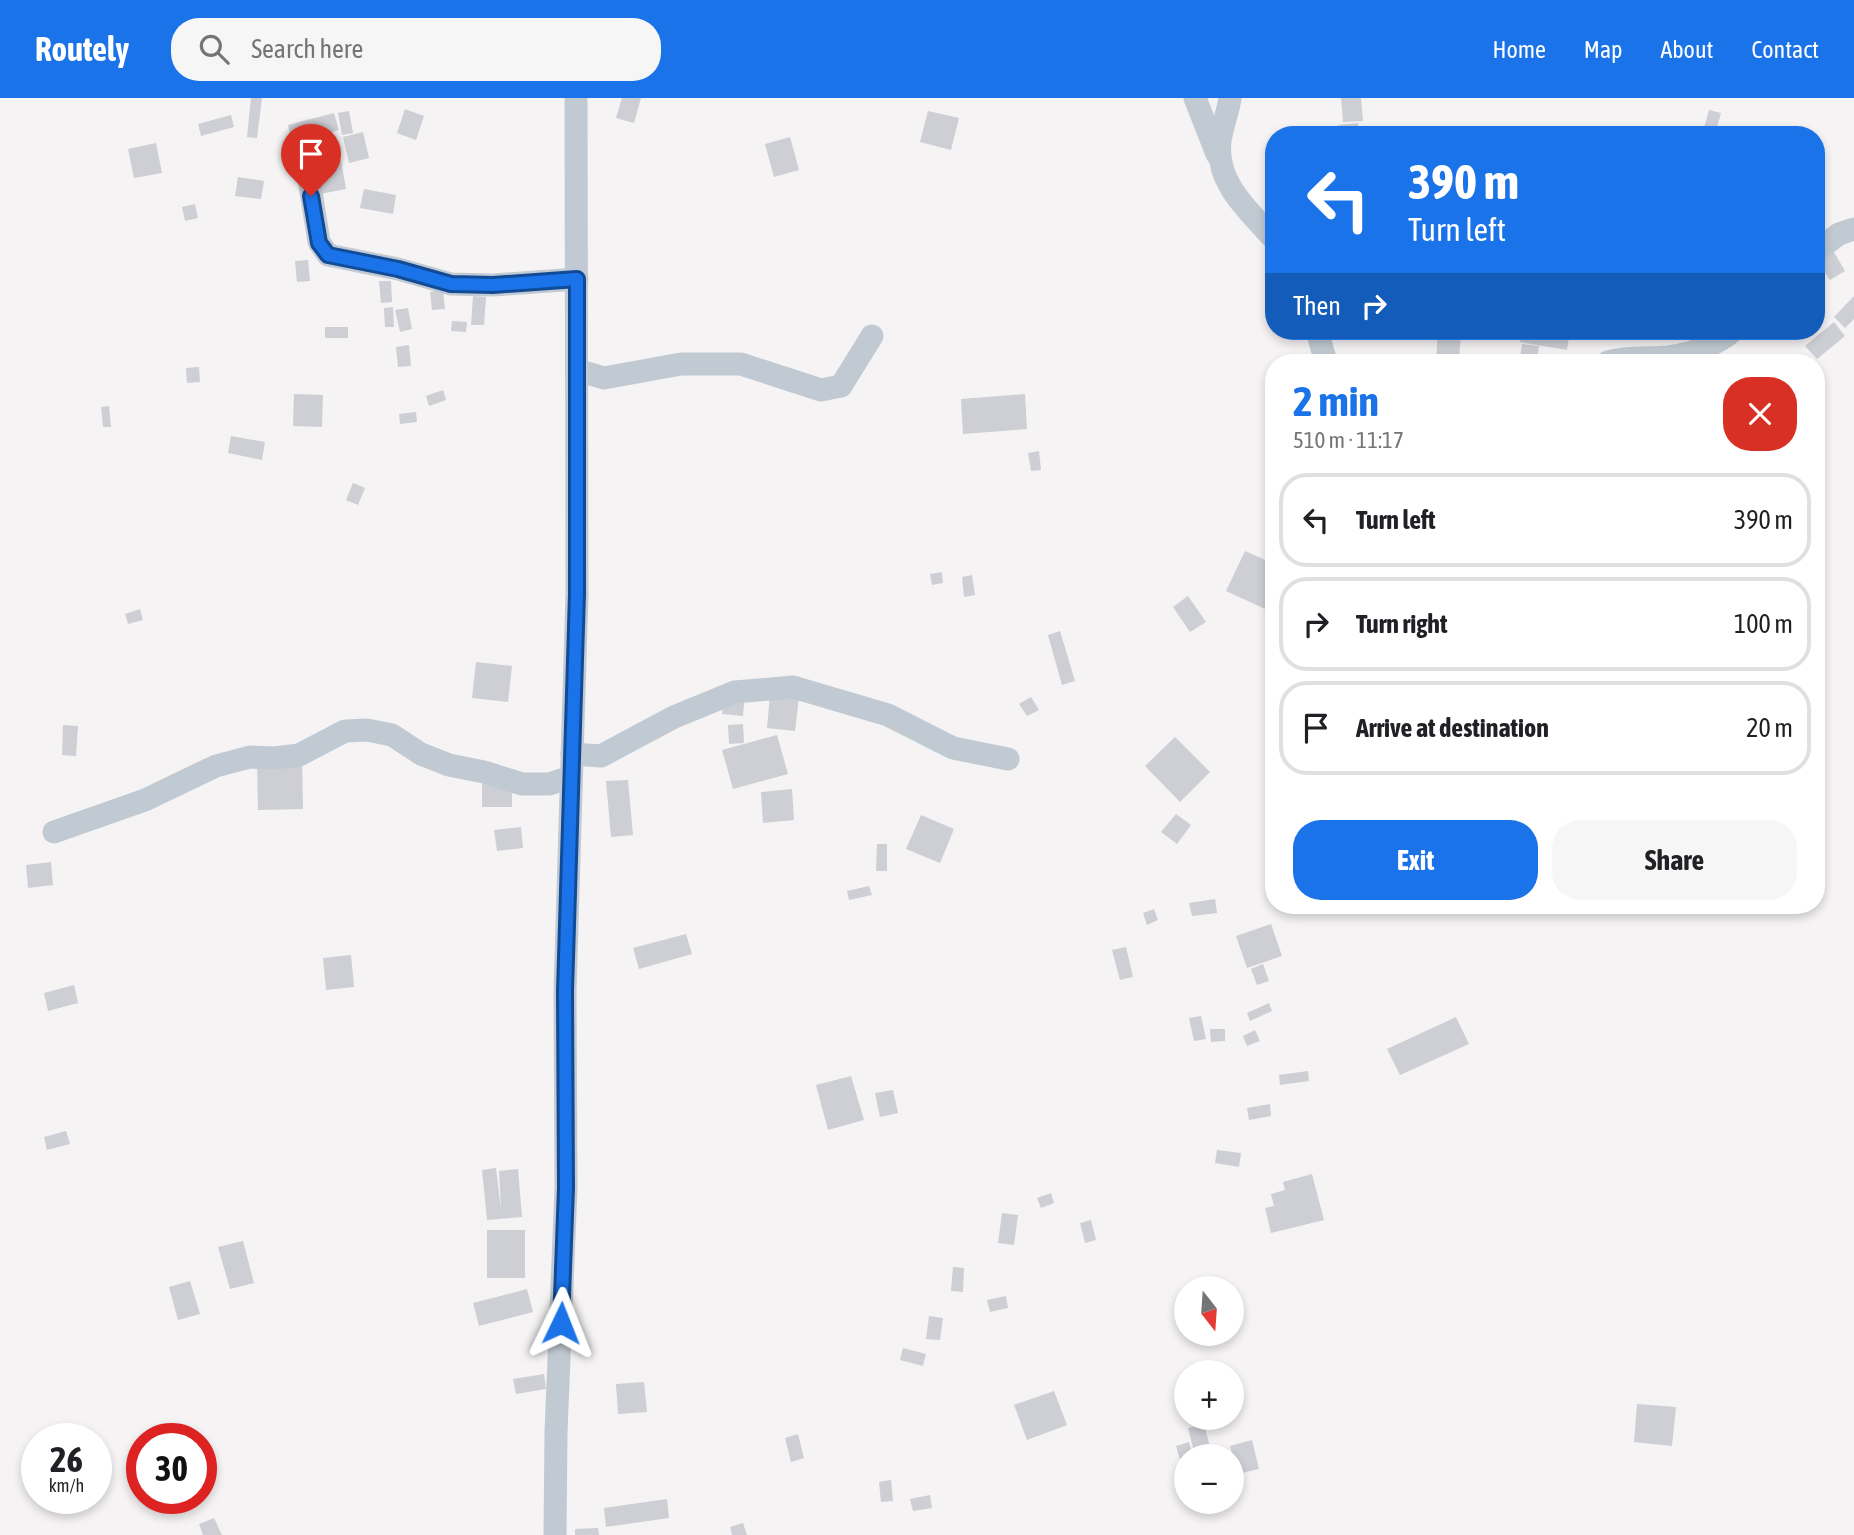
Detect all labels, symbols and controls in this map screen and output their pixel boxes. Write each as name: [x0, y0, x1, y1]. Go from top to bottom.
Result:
search box: [171, 18, 661, 81]
text: Routely: [35, 30, 129, 68]
icon: search: [195, 30, 233, 68]
text: Search here: [251, 34, 363, 64]
text: Home: [1492, 36, 1546, 63]
text: Map: [1584, 36, 1622, 63]
text: About: [1660, 36, 1713, 63]
text: Contact: [1751, 36, 1819, 63]
pin: [281, 124, 341, 196]
icon: arrive: [292, 135, 330, 173]
text: 390 m: [1408, 153, 1519, 209]
icon: left: [1293, 154, 1384, 245]
text: Turn left: [1408, 211, 1506, 248]
icon: right: [1355, 287, 1393, 325]
text: Then: [1293, 291, 1341, 321]
text: 2 min: [1293, 377, 1379, 425]
button: close: [1723, 377, 1797, 451]
text: 510 m · 11:17: [1293, 427, 1404, 453]
icon: left: [1297, 501, 1335, 539]
text: Turn left: [1356, 505, 1436, 535]
text: 390 m: [1734, 505, 1793, 535]
icon: right: [1297, 605, 1335, 643]
text: Turn right: [1356, 609, 1447, 639]
text: 100 m: [1734, 609, 1793, 639]
icon: arrive: [1297, 709, 1335, 747]
text: Arrive at destination: [1356, 713, 1549, 743]
text: 20 m: [1746, 713, 1793, 743]
button: Exit: [1293, 820, 1538, 900]
button: Share: [1552, 820, 1797, 900]
north arrow: [1174, 1276, 1244, 1346]
map controls: [1174, 1276, 1244, 1514]
position arrow: [524, 1286, 598, 1360]
button: +: [1174, 1360, 1244, 1430]
speed limit sign: 30: [126, 1423, 217, 1514]
text: 26: [50, 1439, 83, 1479]
button: −: [1174, 1444, 1244, 1514]
text: km/h: [49, 1475, 84, 1496]

